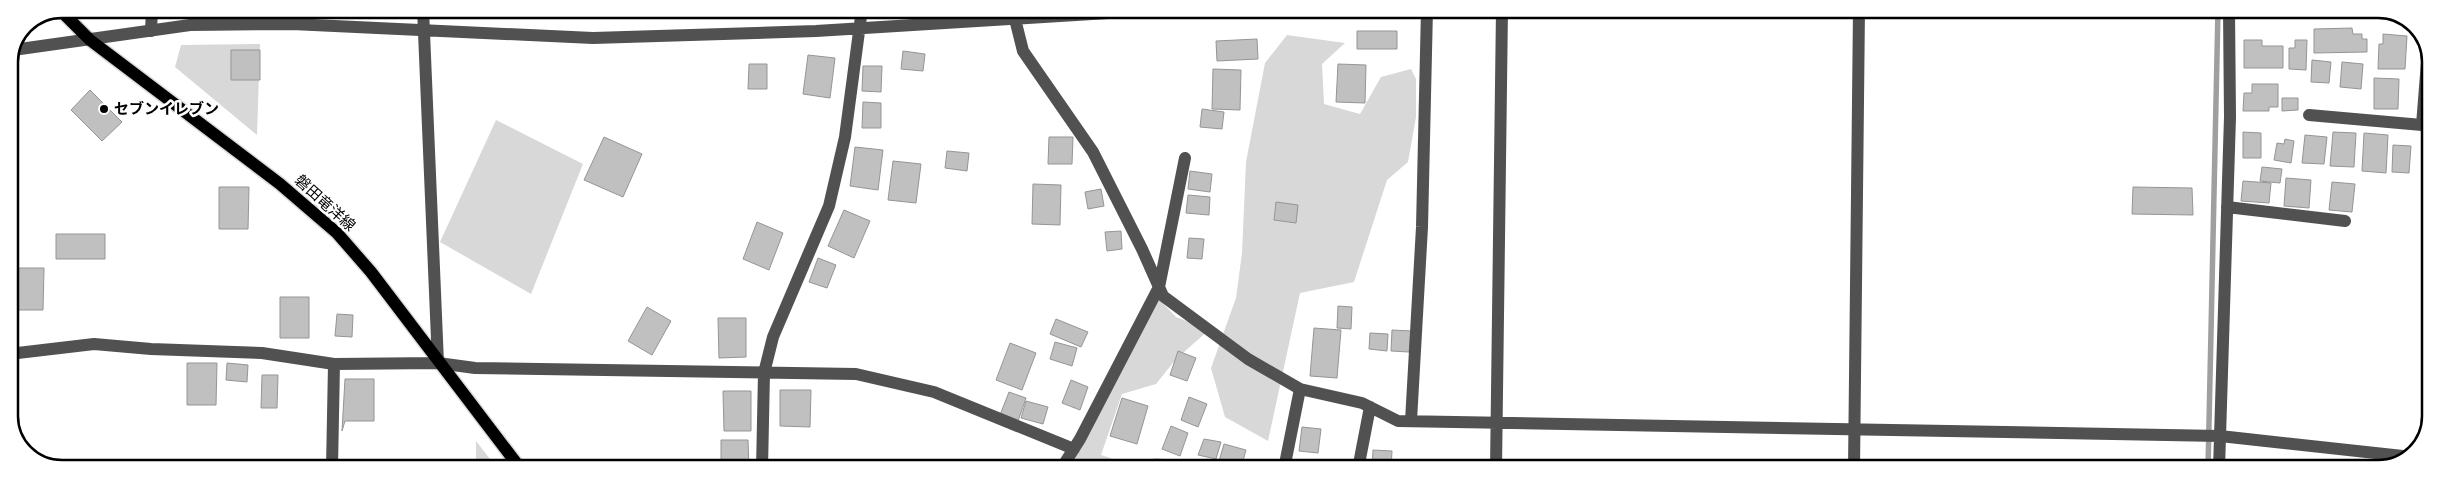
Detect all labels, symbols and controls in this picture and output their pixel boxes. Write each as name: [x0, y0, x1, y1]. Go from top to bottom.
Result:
place label: セブンイレブン: [114, 100, 219, 118]
marker: セブンイレブン: [98, 103, 110, 115]
street label: 磐田竜洋線: [291, 171, 359, 235]

